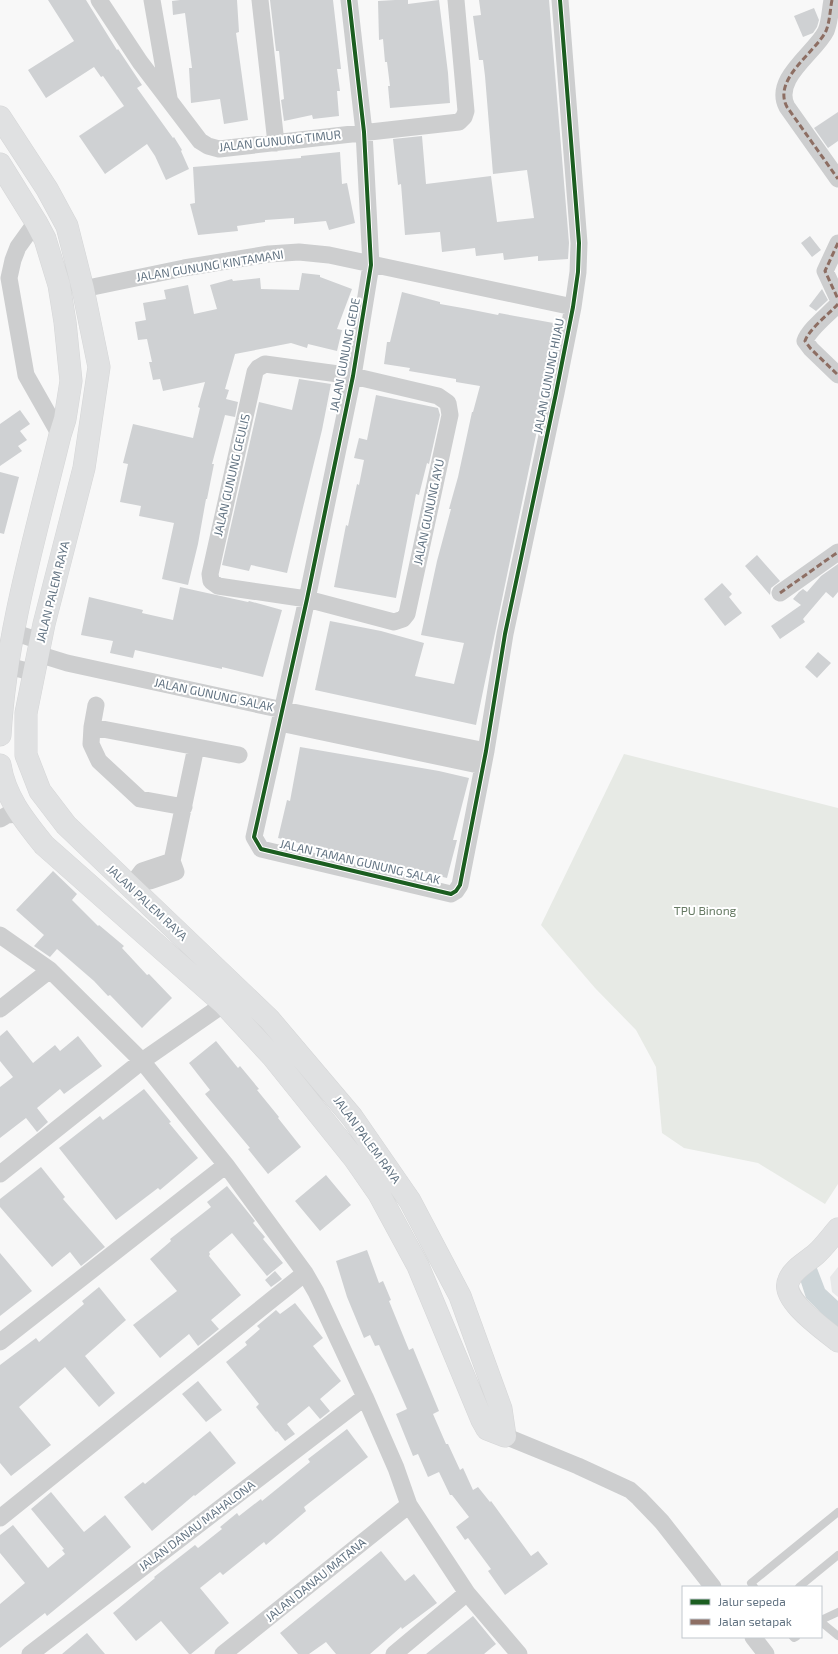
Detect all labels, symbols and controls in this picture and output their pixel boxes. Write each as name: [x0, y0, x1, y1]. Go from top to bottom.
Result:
street label: JALAN GUNUNG TIMUR: [218, 127, 342, 153]
street label: JALAN GUNUNG KINTAMANI: [135, 246, 285, 284]
street label: JALAN GUNUNG GEDE: [326, 296, 362, 413]
street label: JALAN GUNUNG HIJAU: [530, 317, 566, 435]
street label: JALAN GUNUNG GEULIS: [210, 412, 252, 537]
street label: JALAN GUNUNG AYU: [410, 457, 446, 566]
street label: JALAN PALEM RAYA: [33, 539, 72, 644]
street label: JALAN GUNUNG SALAK: [153, 675, 275, 714]
street label: JALAN TAMAN GUNUNG SALAK: [279, 836, 442, 886]
street label: JALAN PALEM RAYA: [105, 862, 191, 943]
park label: TPU Binong: [674, 903, 737, 917]
street label: JALAN PALEM RAYA: [331, 1093, 404, 1186]
street label: JALAN DANAU MAHALONA: [136, 1477, 258, 1573]
street label: JALAN DANAU MATANA: [262, 1534, 369, 1624]
legend: [682, 1586, 822, 1638]
text: Jalur sepeda: [718, 1594, 786, 1608]
text: Jalan setapak: [718, 1614, 792, 1628]

